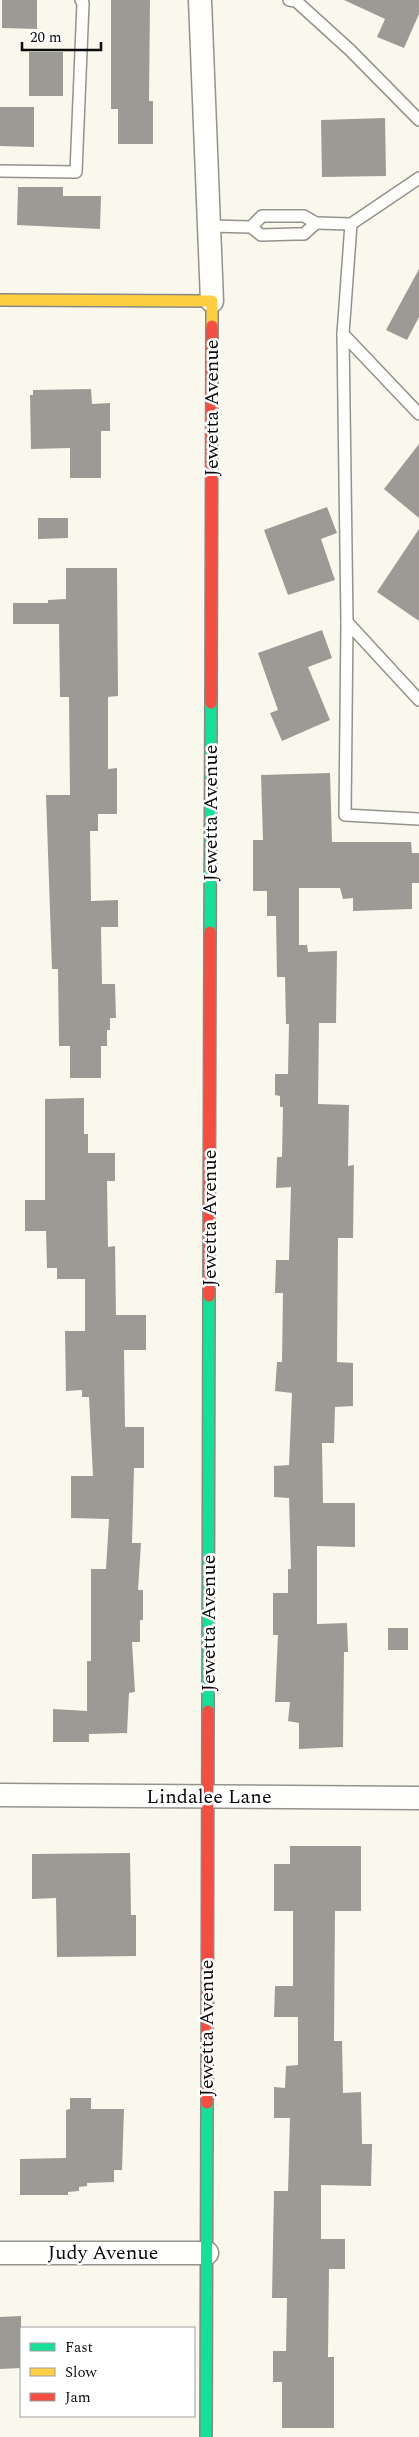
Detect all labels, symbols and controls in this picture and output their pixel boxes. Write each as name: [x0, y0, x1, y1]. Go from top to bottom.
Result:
scale bar: [22, 20, 101, 52]
text: 20 m: [30, 26, 62, 49]
street label: Jewetta Avenue: [197, 340, 227, 476]
street label: Jewetta Avenue: [196, 745, 226, 881]
street label: Jewetta Avenue: [195, 1150, 225, 1286]
street label: Jewetta Avenue: [194, 1555, 224, 1691]
street label: Lindalee Lane: [146, 1782, 272, 1812]
street label: Jewetta Avenue: [192, 1960, 222, 2096]
street label: Judy Avenue: [48, 2238, 158, 2268]
legend: [20, 2327, 195, 2417]
text: Fast: [65, 2336, 93, 2359]
text: Slow: [65, 2361, 97, 2384]
text: Jam: [65, 2386, 91, 2409]

